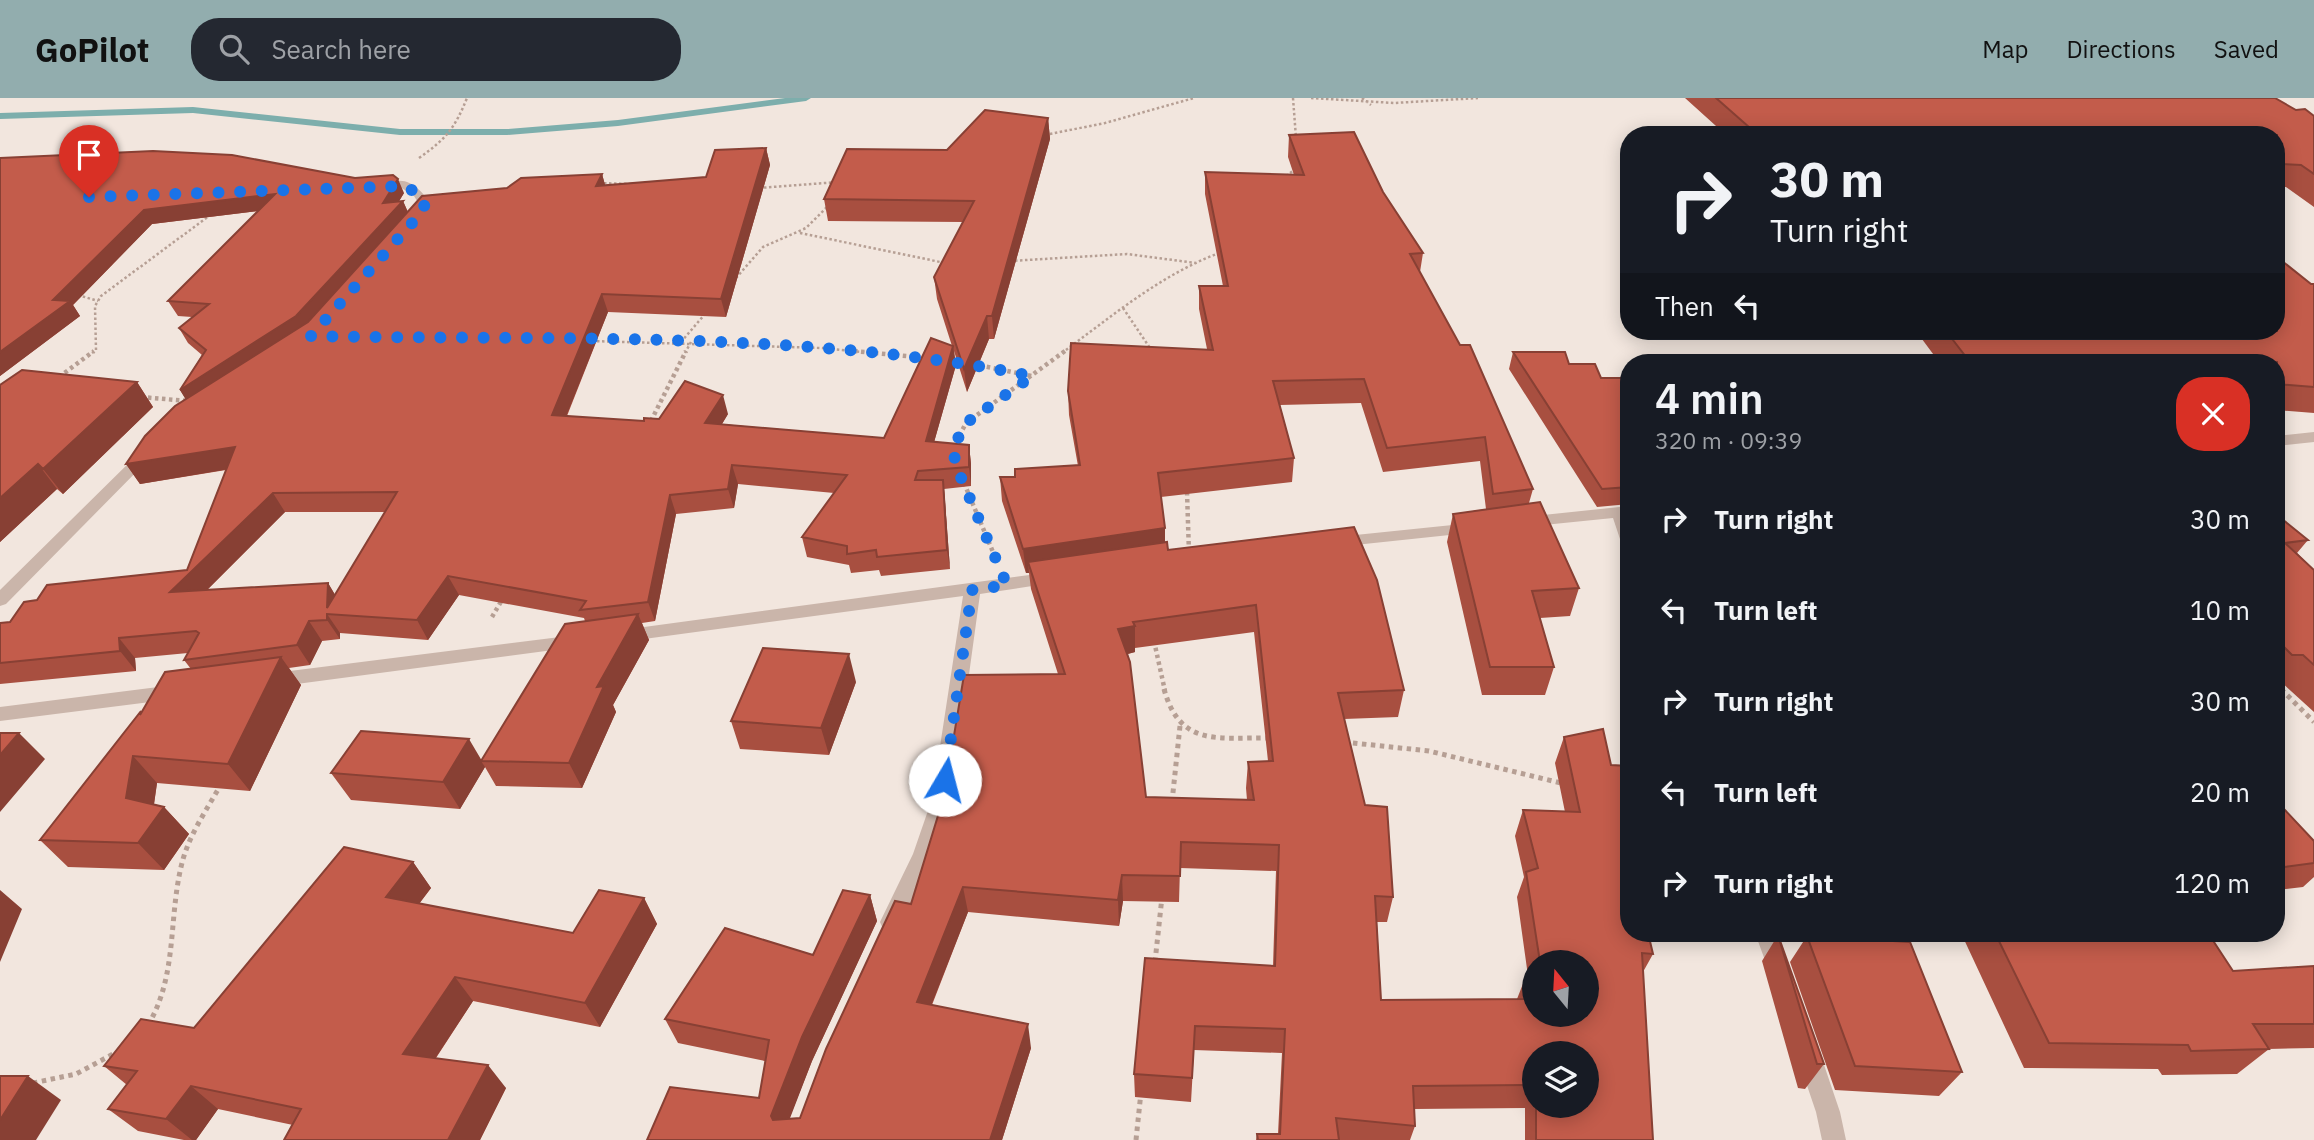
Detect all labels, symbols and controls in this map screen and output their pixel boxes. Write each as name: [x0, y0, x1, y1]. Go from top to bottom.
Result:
search box: [191, 18, 681, 81]
text: GoPilot: [35, 28, 149, 71]
icon: search: [215, 30, 253, 68]
text: Search here: [271, 32, 411, 66]
text: Map: [1982, 33, 2028, 65]
text: Directions: [2066, 33, 2176, 65]
text: Saved: [2214, 33, 2279, 65]
pin: [59, 125, 119, 197]
icon: arrive: [70, 136, 108, 174]
text: 30 m: [1770, 147, 1884, 210]
icon: right: [1655, 154, 1746, 245]
text: Turn right: [1770, 209, 1908, 251]
icon: left: [1728, 287, 1766, 325]
text: Then: [1655, 289, 1714, 323]
text: 4 min: [1655, 371, 1764, 426]
button: close: [2176, 377, 2250, 451]
text: 320 m · 09:39: [1655, 425, 1802, 455]
icon: right: [1655, 500, 1693, 538]
text: Turn right: [1714, 502, 1833, 536]
text: 30 m: [2190, 502, 2250, 536]
icon: left: [1655, 591, 1693, 629]
text: Turn left: [1714, 593, 1817, 627]
text: 10 m: [2190, 593, 2250, 627]
icon: right: [1655, 682, 1693, 720]
text: Turn right: [1714, 684, 1833, 718]
text: 30 m: [2190, 684, 2250, 718]
position arrow: [908, 743, 982, 817]
icon: left: [1655, 773, 1693, 811]
text: Turn left: [1714, 775, 1817, 809]
text: 20 m: [2190, 775, 2250, 809]
icon: right: [1655, 864, 1693, 902]
text: Turn right: [1714, 866, 1833, 900]
text: 120 m: [2174, 866, 2250, 900]
north arrow: [1522, 950, 1600, 1027]
map controls: [1522, 950, 1599, 1118]
button: layers: [1522, 1041, 1599, 1118]

